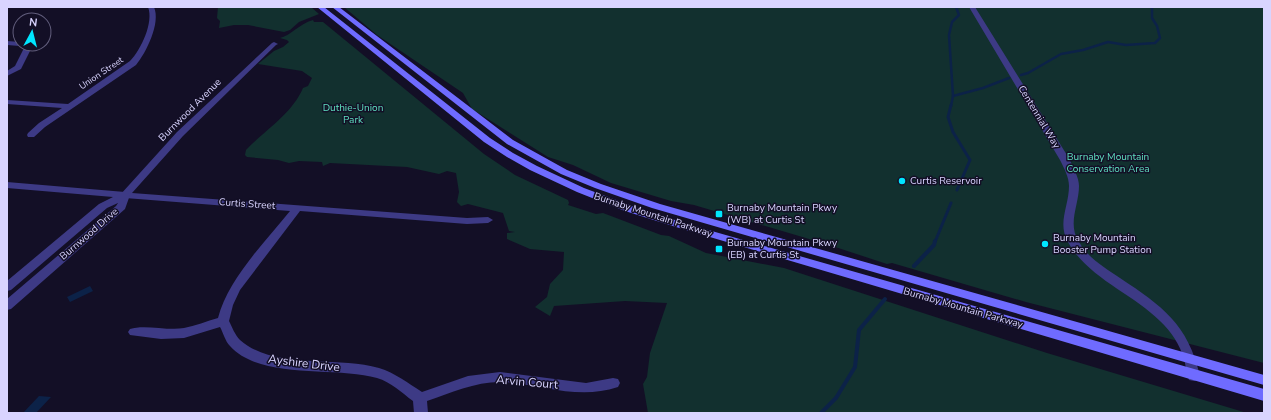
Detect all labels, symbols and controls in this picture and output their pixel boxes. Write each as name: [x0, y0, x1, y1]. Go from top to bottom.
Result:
north arrow: [12, 12, 52, 52]
text: N: [28, 15, 38, 31]
street label: Union Street: [77, 53, 126, 92]
street label: Burnwood Avenue: [156, 76, 224, 144]
street label: Centennial Way: [1015, 83, 1064, 152]
park label: Duthie-Union Park: [323, 101, 383, 127]
park label: Burnaby Mountain Conservation Area: [1066, 150, 1150, 176]
place label: Curtis Reservoir: [910, 174, 982, 188]
marker: Curtis Reservoir: [897, 176, 907, 186]
street label: Burnaby Mountain Parkway: [592, 189, 715, 241]
street label: Curtis Street: [218, 195, 276, 213]
place label: Burnaby Mountain Pkwy (WB) at Curtis St: [727, 201, 838, 227]
street label: Burnwood Drive: [57, 205, 121, 263]
marker: Burnaby Mountain Pkwy (WB) at Curtis St: [714, 209, 724, 219]
place label: Burnaby Mountain Booster Pump Station: [1053, 231, 1151, 257]
place label: Burnaby Mountain Pkwy (EB) at Curtis St: [727, 236, 838, 262]
marker: Burnaby Mountain Booster Pump Station: [1040, 239, 1050, 249]
marker: Burnaby Mountain Pkwy (EB) at Curtis St: [714, 244, 724, 254]
street label: Burnaby Mountain Parkway: [902, 284, 1025, 332]
street label: Ayshire Drive: [267, 351, 341, 375]
street label: Arvin Court: [495, 371, 559, 393]

